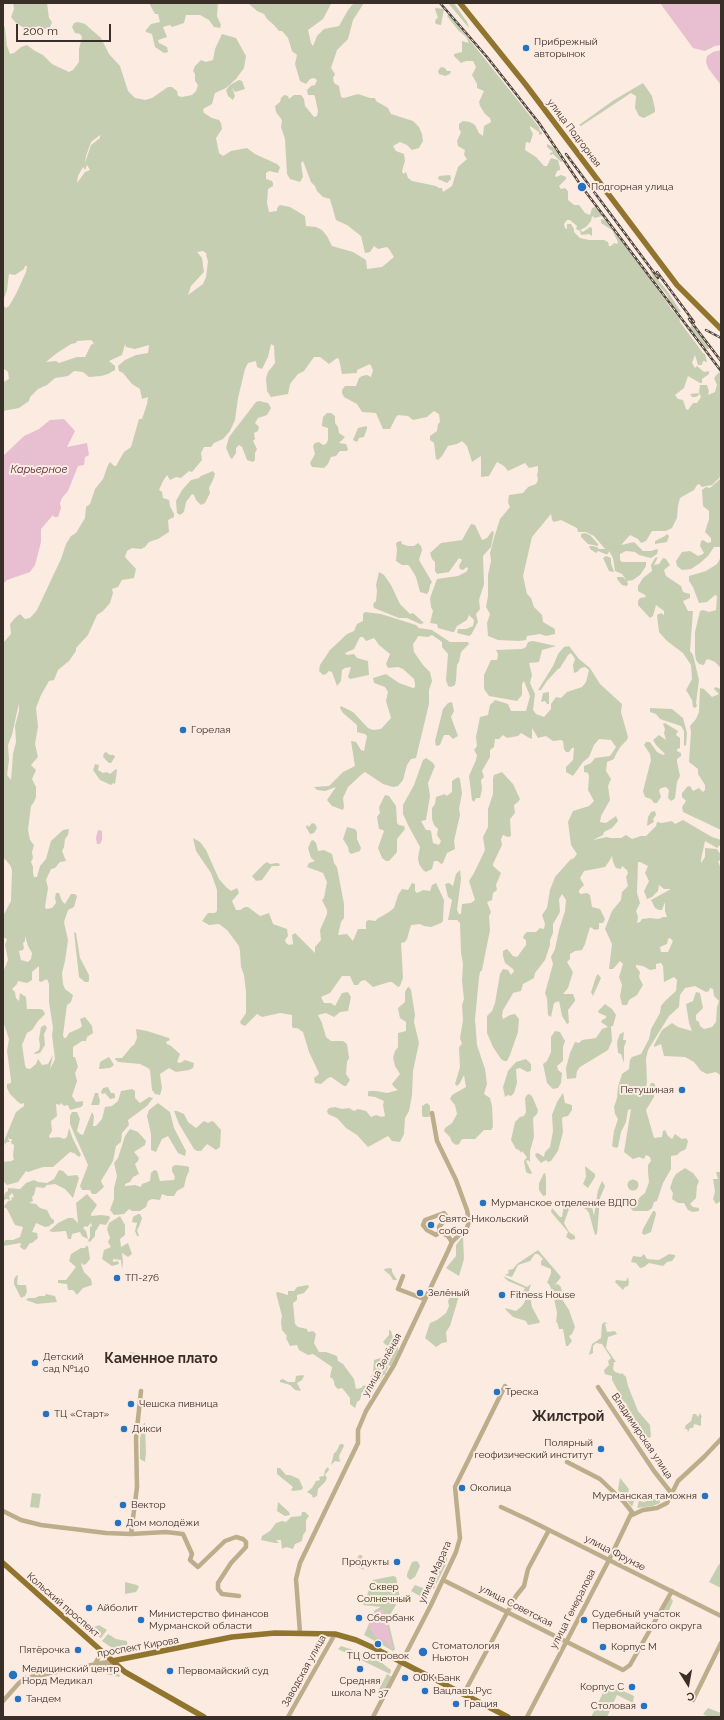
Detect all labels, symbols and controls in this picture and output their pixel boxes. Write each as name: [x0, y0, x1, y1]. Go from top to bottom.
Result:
scale bar: [18, 16, 113, 42]
text: 200 m: [23, 24, 58, 38]
place label: Прибрежный авторынок: [534, 36, 598, 60]
marker: Прибрежный авторынок: [521, 43, 531, 53]
street label: улица Подгорная: [544, 97, 604, 169]
marker: Подгорная улица: [576, 181, 588, 193]
place label: Подгорная улица: [591, 181, 673, 193]
water label: Карьерное: [11, 463, 67, 477]
place label: Горелая: [191, 724, 230, 736]
marker: Горелая: [178, 725, 188, 735]
place label: Петушиная: [620, 1084, 674, 1096]
marker: Петушиная: [677, 1085, 687, 1095]
place label: Мурманское отделение ВДПО: [491, 1197, 637, 1209]
marker: Мурманское отделение ВДПО: [478, 1198, 488, 1208]
place label: Свято-Никольский собор: [439, 1213, 529, 1236]
marker: Свято-Никольский собор: [426, 1220, 436, 1230]
place label: ТП-276: [125, 1272, 159, 1284]
marker: ТП-276: [112, 1273, 122, 1283]
place label: Зелёный: [428, 1287, 469, 1299]
marker: Зелёный: [415, 1288, 425, 1298]
place label: Fitness House: [510, 1289, 575, 1301]
marker: Fitness House: [497, 1290, 507, 1300]
street label: улица Зелёная: [360, 1331, 404, 1399]
place label: Детский сад №140: [43, 1351, 90, 1374]
district label: Каменное плато: [104, 1351, 218, 1367]
marker: Детский сад №140: [30, 1358, 40, 1368]
place label: Треска: [505, 1386, 538, 1398]
marker: Треска: [492, 1387, 502, 1397]
street label: Владимирская улица: [609, 1391, 675, 1481]
place label: Чешска пивница: [139, 1398, 218, 1410]
marker: Чешска пивница: [126, 1399, 136, 1409]
place label: ТЦ «Старт»: [54, 1408, 109, 1420]
marker: ТЦ «Старт»: [41, 1409, 51, 1419]
district label: Жилстрой: [532, 1409, 604, 1425]
place label: Дикси: [132, 1423, 162, 1435]
marker: Дикси: [119, 1424, 129, 1434]
place label: Полярный геофизический институт: [475, 1437, 593, 1460]
marker: Полярный геофизический институт: [596, 1444, 606, 1454]
place label: Околица: [470, 1482, 511, 1494]
marker: Околица: [457, 1483, 467, 1493]
place label: Мурманская таможня: [592, 1490, 697, 1502]
marker: Мурманская таможня: [700, 1491, 710, 1501]
place label: Вектор: [131, 1499, 166, 1511]
marker: Вектор: [118, 1500, 128, 1510]
place label: Дом молодёжи: [126, 1517, 199, 1529]
marker: Дом молодёжи: [113, 1518, 123, 1528]
street label: улица Фрунзе: [583, 1533, 647, 1573]
street label: улица Марата: [416, 1539, 454, 1605]
place label: Продукты: [342, 1556, 389, 1568]
marker: Продукты: [392, 1557, 402, 1567]
street label: улица Генералова: [548, 1567, 598, 1651]
street label: Кольский проспект: [24, 1570, 102, 1640]
park label: Сквер Солнечный: [357, 1581, 411, 1604]
street label: улица Советская: [477, 1582, 555, 1630]
place label: Айболит: [97, 1602, 138, 1614]
marker: Айболит: [84, 1603, 94, 1613]
place label: Министерство финансов Мурманской области: [149, 1608, 269, 1632]
place label: Судебный участок Первомайского округа: [592, 1608, 702, 1632]
place label: Сбербанк: [367, 1612, 415, 1624]
marker: Сбербанк: [354, 1613, 364, 1623]
marker: Министерство финансов Мурманской области: [136, 1615, 146, 1625]
marker: Судебный участок Первомайского округа: [579, 1615, 589, 1625]
street label: Заводская улица: [279, 1633, 329, 1709]
street label: проспект Кирова: [96, 1634, 180, 1660]
marker: ТЦ Островок: [373, 1639, 383, 1649]
place label: Стоматология Ньютон: [432, 1640, 499, 1664]
place label: Корпус M: [611, 1641, 657, 1653]
marker: Корпус M: [598, 1642, 608, 1652]
place label: Пятёрочка: [19, 1644, 70, 1656]
marker: Пятёрочка: [73, 1645, 83, 1655]
marker: Стоматология Ньютон: [417, 1646, 429, 1658]
place label: ТЦ Островок: [347, 1650, 409, 1662]
place label: Медицинский центр Норд Медикал: [22, 1663, 119, 1686]
marker: Средняя школа № 37: [355, 1664, 365, 1674]
north arrow: [668, 1664, 708, 1704]
place label: Первомайский суд: [178, 1665, 269, 1677]
marker: Первомайский суд: [165, 1666, 175, 1676]
marker: Медицинский центр Норд Медикал: [7, 1669, 19, 1681]
place label: ОФК Банк: [413, 1672, 461, 1684]
marker: ОФК Банк: [400, 1673, 410, 1683]
place label: Средняя школа № 37: [331, 1675, 389, 1698]
place label: Корпус С: [580, 1681, 624, 1693]
marker: Корпус С: [627, 1682, 637, 1692]
place label: Вацлавъ.Рус: [433, 1685, 492, 1697]
marker: Вацлавъ.Рус: [420, 1686, 430, 1696]
text: С: [685, 1689, 695, 1703]
place label: Тандем: [26, 1693, 61, 1705]
marker: Тандем: [13, 1694, 23, 1704]
place label: Грация: [464, 1698, 498, 1710]
marker: Грация: [451, 1699, 461, 1709]
place label: Столовая: [591, 1700, 636, 1712]
marker: Столовая: [639, 1701, 649, 1711]

